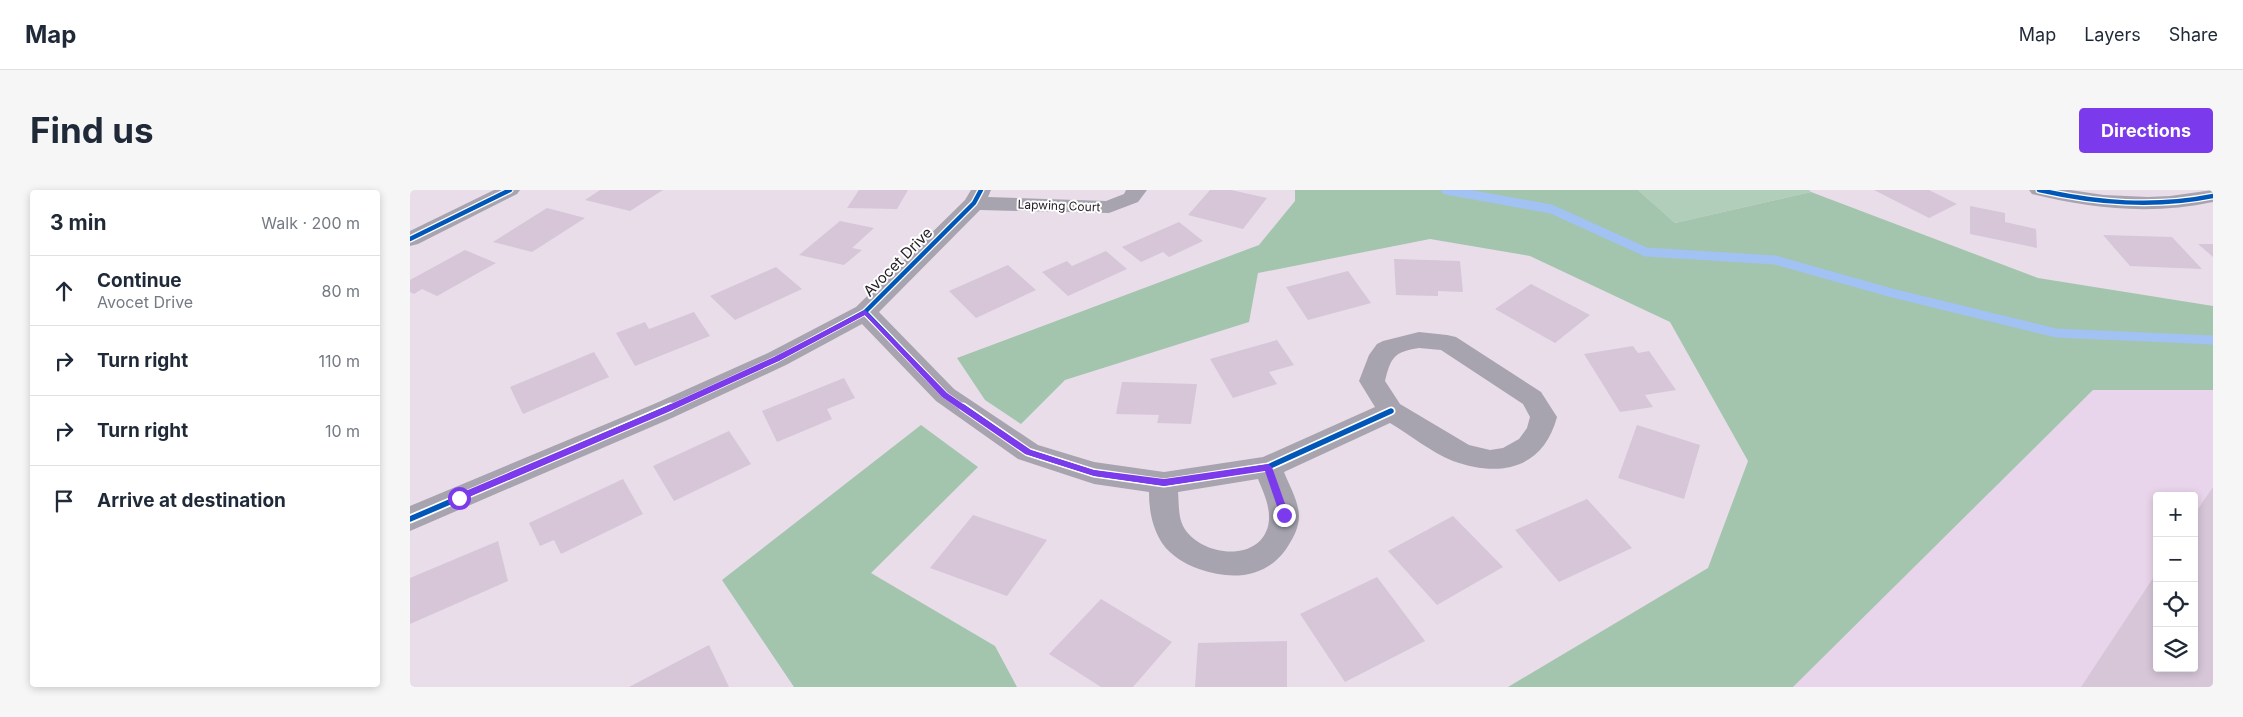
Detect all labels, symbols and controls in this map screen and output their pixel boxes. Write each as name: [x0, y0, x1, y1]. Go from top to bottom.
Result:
text: Map: [25, 20, 76, 49]
text: Map: [2019, 24, 2056, 45]
text: Layers: [2084, 24, 2141, 45]
text: Share: [2169, 24, 2218, 45]
button: Directions: [2079, 108, 2213, 153]
text: Find us: [30, 109, 154, 151]
street label: Lapwing Court: [1017, 197, 1101, 214]
text: 3 min: [50, 210, 106, 235]
text: Walk · 200 m: [261, 213, 360, 233]
street label: Avocet Drive: [859, 223, 936, 300]
text: Continue: [97, 269, 182, 292]
icon: ahead: [50, 277, 78, 305]
text: 80 m: [321, 281, 360, 301]
text: Avocet Drive: [97, 292, 193, 312]
icon: right: [50, 347, 78, 375]
text: Turn right: [97, 349, 188, 372]
text: 110 m: [318, 351, 360, 371]
icon: right: [50, 417, 78, 445]
text: Turn right: [97, 419, 188, 442]
text: 10 m: [325, 421, 360, 441]
icon: arrive: [50, 487, 78, 515]
route start: [448, 487, 471, 510]
text: Arrive at destination: [97, 489, 286, 512]
map controls: [2153, 492, 2198, 672]
button: +: [2153, 492, 2198, 537]
route end: [1273, 504, 1296, 527]
button: −: [2153, 537, 2198, 582]
button: locate: [2153, 582, 2198, 627]
button: layers: [2153, 627, 2198, 672]

